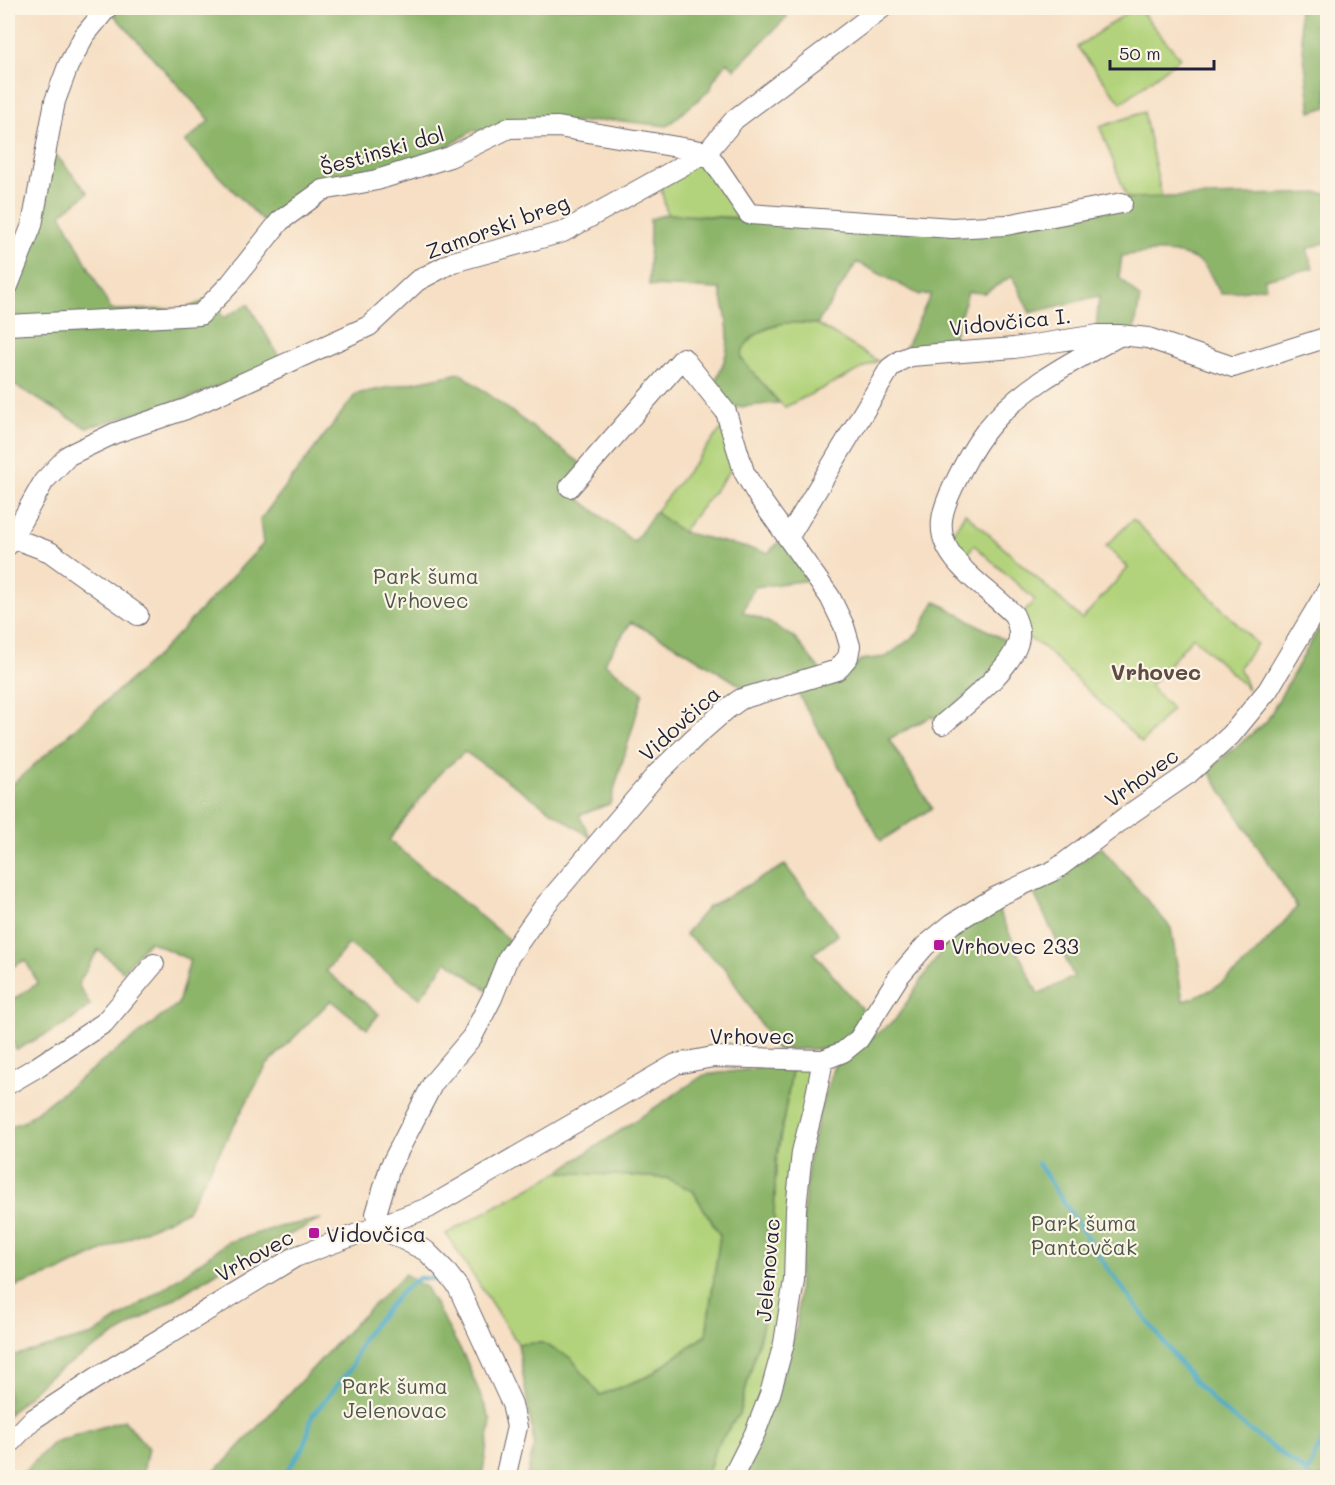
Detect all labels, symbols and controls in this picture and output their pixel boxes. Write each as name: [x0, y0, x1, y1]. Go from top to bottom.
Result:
scale bar: [1110, 33, 1214, 71]
text: 50 m: [1119, 41, 1161, 65]
street label: Šestinski dol: [317, 119, 447, 181]
street label: Zamorski breg: [422, 188, 572, 264]
street label: Vidovčica I.: [948, 301, 1072, 341]
park label: Park šuma Vrhovec: [373, 562, 479, 613]
district label: Vrhovec: [1111, 657, 1201, 686]
street label: Vidovčica: [633, 679, 725, 767]
street label: Vrhovec: [1099, 741, 1183, 813]
place label: Vrhovec 233: [951, 932, 1079, 959]
marker: Vrhovec 233: [932, 938, 946, 952]
street label: Vrhovec: [710, 1022, 794, 1049]
park label: Park šuma Pantovčak: [1031, 1209, 1137, 1260]
street label: Jelenovac: [749, 1217, 785, 1323]
place label: Vidovčica: [326, 1220, 426, 1247]
street label: Vrhovec: [210, 1223, 298, 1287]
marker: Vidovčica: [307, 1226, 321, 1240]
park label: Park šuma Jelenovac: [342, 1372, 448, 1423]

